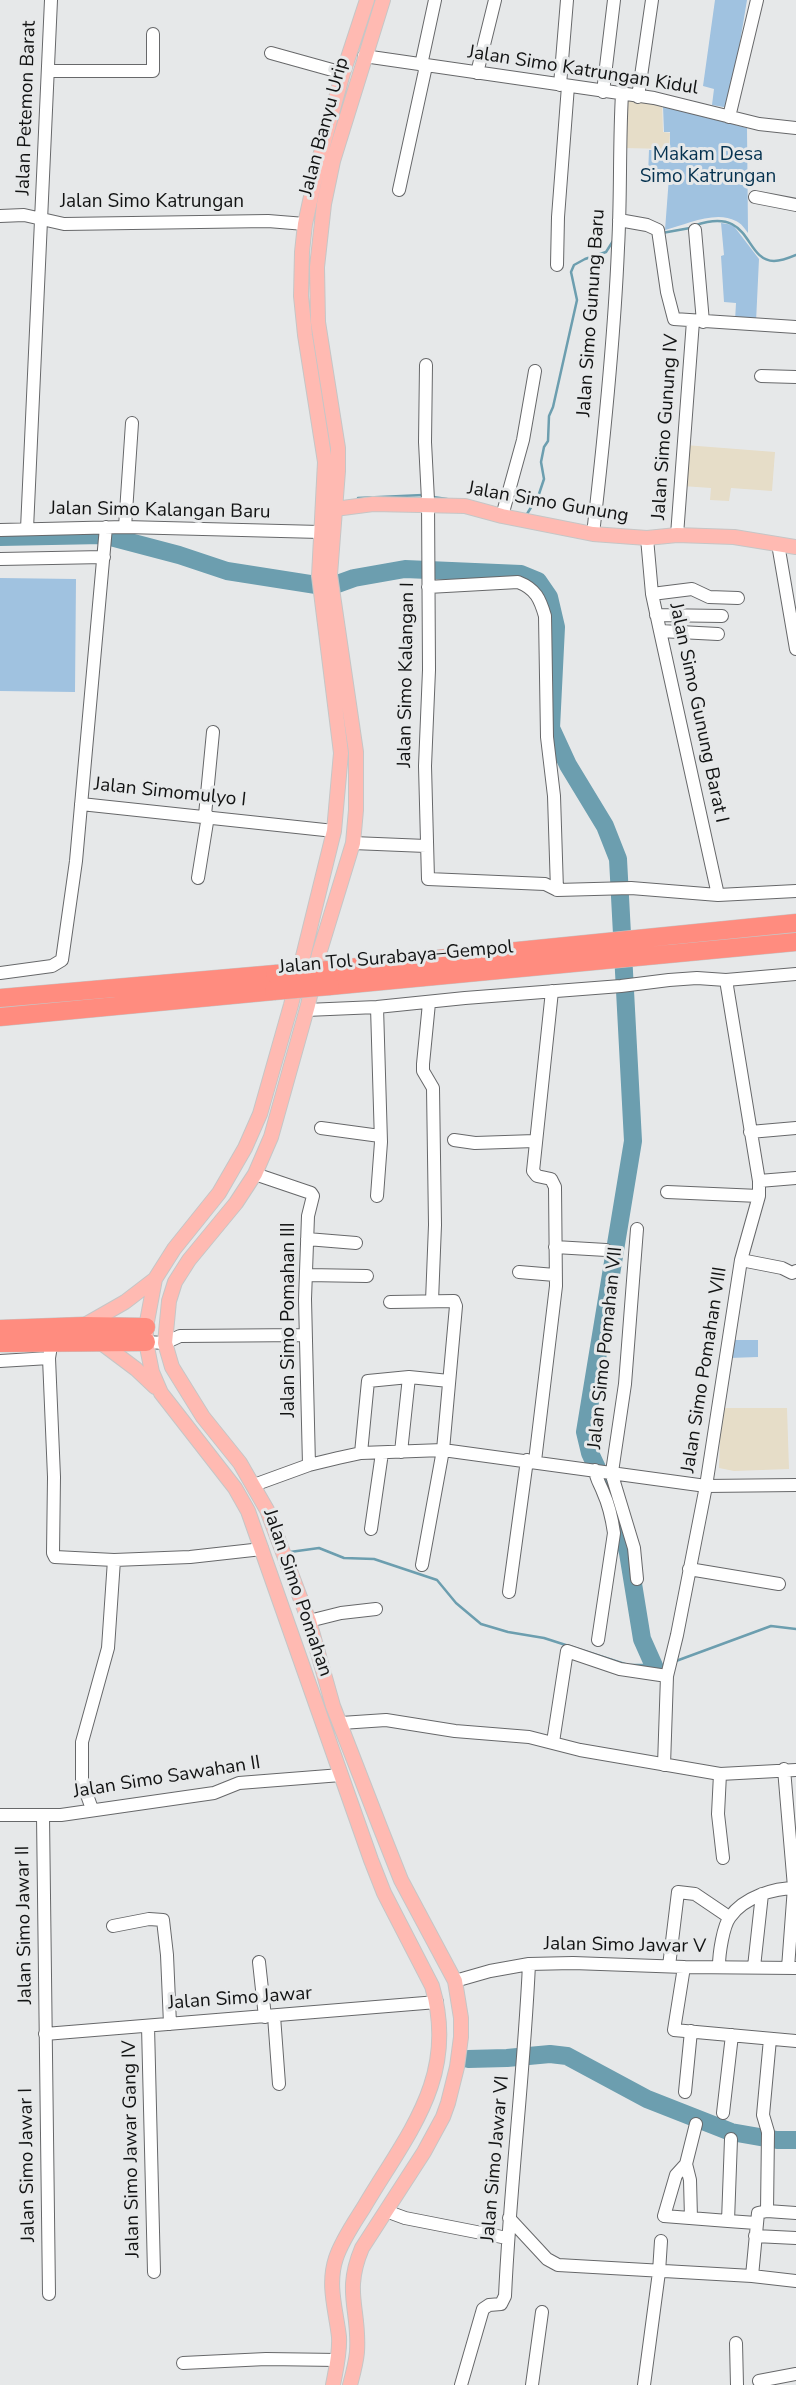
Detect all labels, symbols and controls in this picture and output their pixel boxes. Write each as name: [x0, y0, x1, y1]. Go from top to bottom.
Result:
street label: Jalan Petemon Barat: [13, 20, 41, 196]
street label: Jalan Simo Katrungan Kidul: [466, 42, 700, 100]
street label: Jalan Banyu Urip: [296, 55, 354, 199]
park label: Makam Desa Simo Katrungan: [640, 144, 776, 188]
street label: Jalan Simo Katrungan: [60, 191, 244, 213]
street label: Jalan Simo Gunung Baru: [573, 208, 611, 418]
street label: Jalan Simo Gunung IV: [648, 333, 684, 521]
street label: Jalan Simo Gunung: [466, 478, 630, 528]
street label: Jalan Simo Kalangan Baru: [49, 498, 271, 524]
street label: Jalan Simo Kalangan I: [394, 582, 420, 768]
street label: Jalan Simo Gunung Barat I: [664, 601, 732, 825]
street label: Jalan Simomulyo I: [93, 774, 247, 812]
street label: Jalan Tol Surabaya–Gempol: [278, 936, 514, 980]
street label: Jalan Simo Pomahan III: [278, 1222, 300, 1418]
street label: Jalan Simo Pomahan VII: [584, 1246, 628, 1450]
street label: Jalan Simo Pomahan VIII: [677, 1265, 733, 1475]
street label: Jalan Simo Pomahan: [258, 1506, 336, 1680]
street label: Jalan Simo Sawahan II: [72, 1752, 262, 1804]
street label: Jalan Simo Jawar II: [12, 1845, 38, 2005]
street label: Jalan Simo Jawar V: [544, 1933, 706, 1959]
street label: Jalan Simo Jawar: [167, 1983, 313, 2015]
street label: Jalan Simo Jawar Gang IV: [119, 2040, 145, 2258]
street label: Jalan Simo Jawar VI: [477, 2075, 515, 2243]
street label: Jalan Simo Jawar I: [15, 2088, 41, 2242]

